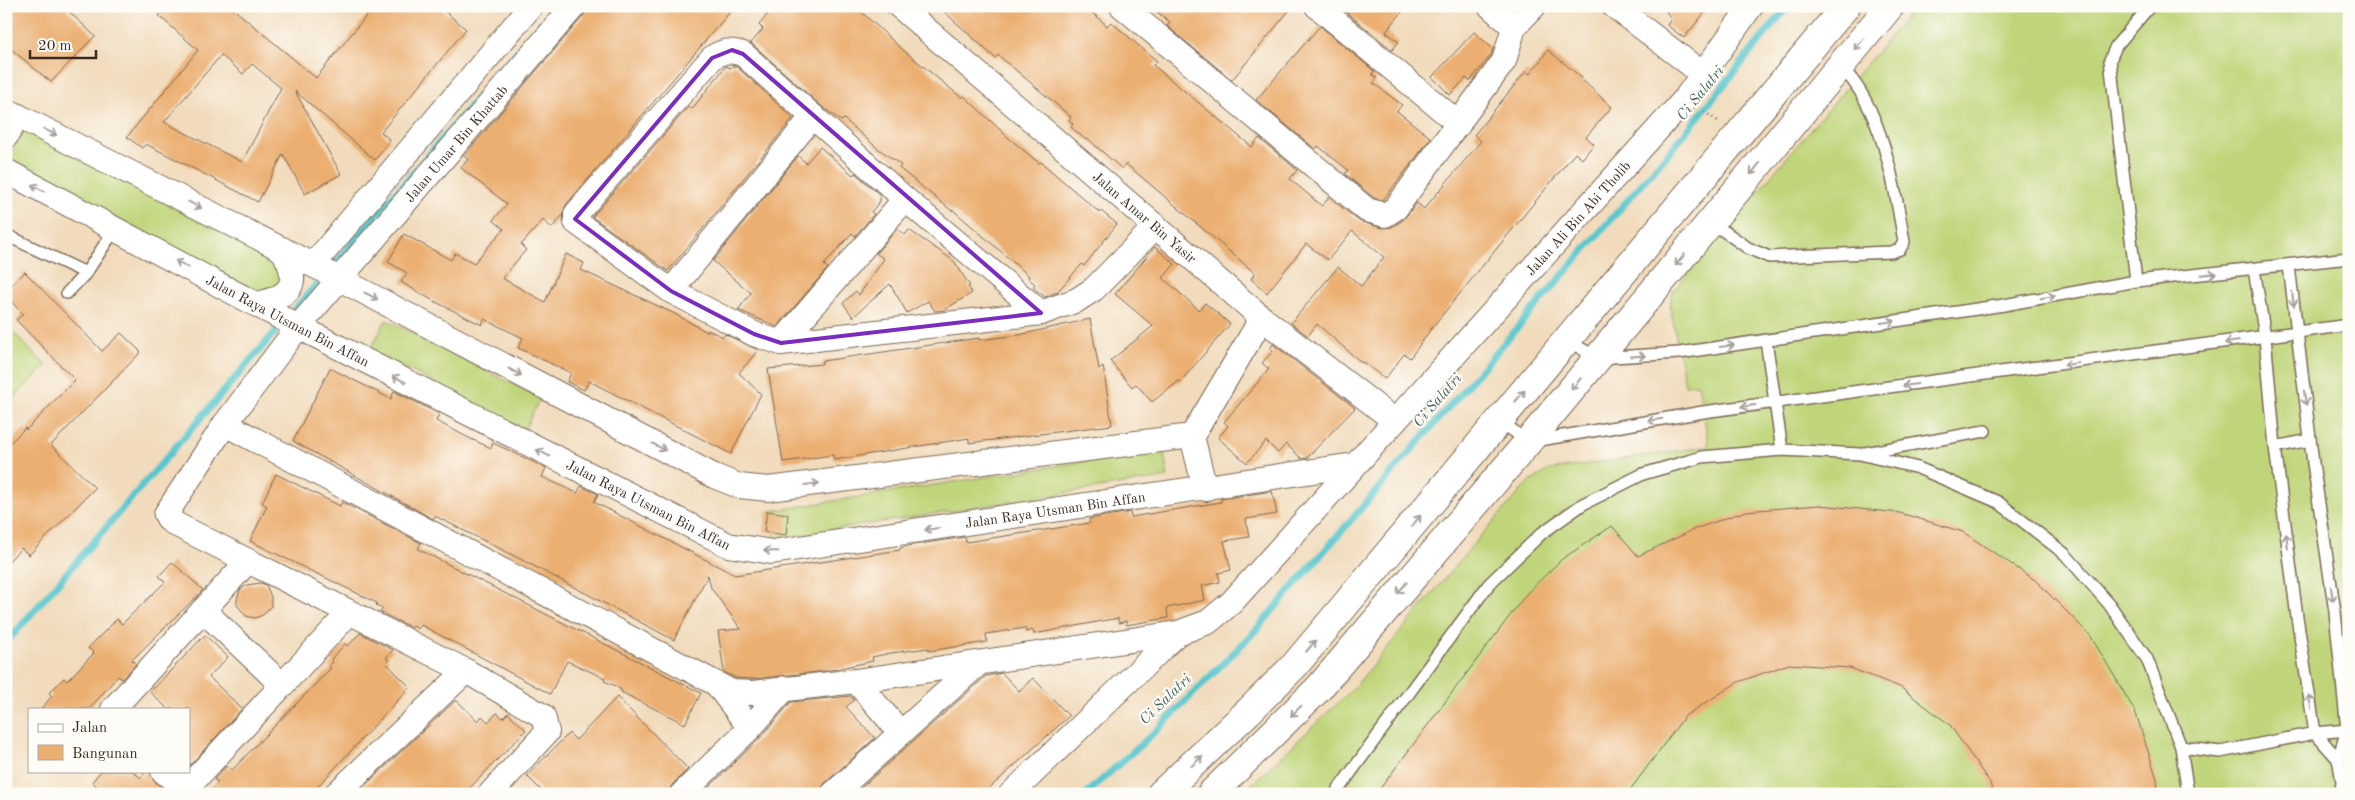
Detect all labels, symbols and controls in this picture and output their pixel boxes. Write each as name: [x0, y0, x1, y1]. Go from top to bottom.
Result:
scale bar: [30, 28, 96, 60]
one-way arrow: [1853, 37, 1864, 50]
text: 20 m: [38, 39, 72, 54]
water label: Ci Salatri: [1675, 64, 1728, 124]
street label: Jalan Umar Bin Khattab: [403, 83, 511, 205]
one-way arrow: [42, 128, 57, 137]
street label: Jalan Ali Bin Abi Tholib: [1524, 159, 1634, 279]
one-way arrow: [1750, 162, 1761, 175]
street label: Jalan Amar Bin Yasir: [1089, 170, 1199, 266]
one-way arrow: [31, 183, 46, 192]
one-way arrow: [187, 201, 202, 210]
one-way arrow: [1674, 253, 1686, 266]
one-way arrow: [174, 259, 189, 269]
one-way arrow: [2201, 269, 2217, 278]
street label: Jalan Raya Utsman Bin Affan: [203, 273, 372, 370]
one-way arrow: [364, 291, 379, 301]
one-way arrow: [2040, 291, 2056, 301]
one-way arrow: [2288, 291, 2298, 307]
one-way arrow: [1879, 317, 1895, 327]
one-way arrow: [2224, 337, 2240, 347]
one-way arrow: [1719, 340, 1735, 350]
one-way arrow: [1630, 352, 1646, 361]
one-way arrow: [2063, 359, 2079, 369]
one-way arrow: [508, 367, 523, 377]
water label: Ci Salatri: [1411, 371, 1465, 431]
one-way arrow: [391, 374, 406, 384]
one-way arrow: [1570, 377, 1581, 390]
one-way arrow: [1902, 380, 1918, 390]
one-way arrow: [1514, 390, 1525, 403]
one-way arrow: [2300, 390, 2310, 406]
one-way arrow: [1741, 401, 1757, 411]
one-way arrow: [1647, 416, 1663, 426]
one-way arrow: [651, 443, 666, 452]
one-way arrow: [536, 448, 551, 458]
street label: Jalan Raya Utsman Bin Affan: [564, 458, 733, 553]
one-way arrow: [804, 479, 820, 489]
street label: Jalan Raya Utsman Bin Affan: [964, 490, 1147, 531]
one-way arrow: [1411, 515, 1422, 528]
one-way arrow: [924, 524, 940, 534]
one-way arrow: [2282, 533, 2292, 549]
one-way arrow: [763, 546, 780, 556]
one-way arrow: [1397, 581, 1408, 594]
one-way arrow: [2328, 586, 2338, 602]
one-way arrow: [1306, 639, 1317, 652]
water label: Ci Salatri: [1137, 672, 1195, 728]
one-way arrow: [2305, 694, 2315, 710]
one-way arrow: [1290, 705, 1302, 717]
legend: [28, 708, 190, 772]
text: Jalan: [72, 721, 107, 736]
text: Bangunan: [72, 747, 138, 762]
one-way arrow: [1191, 755, 1203, 767]

